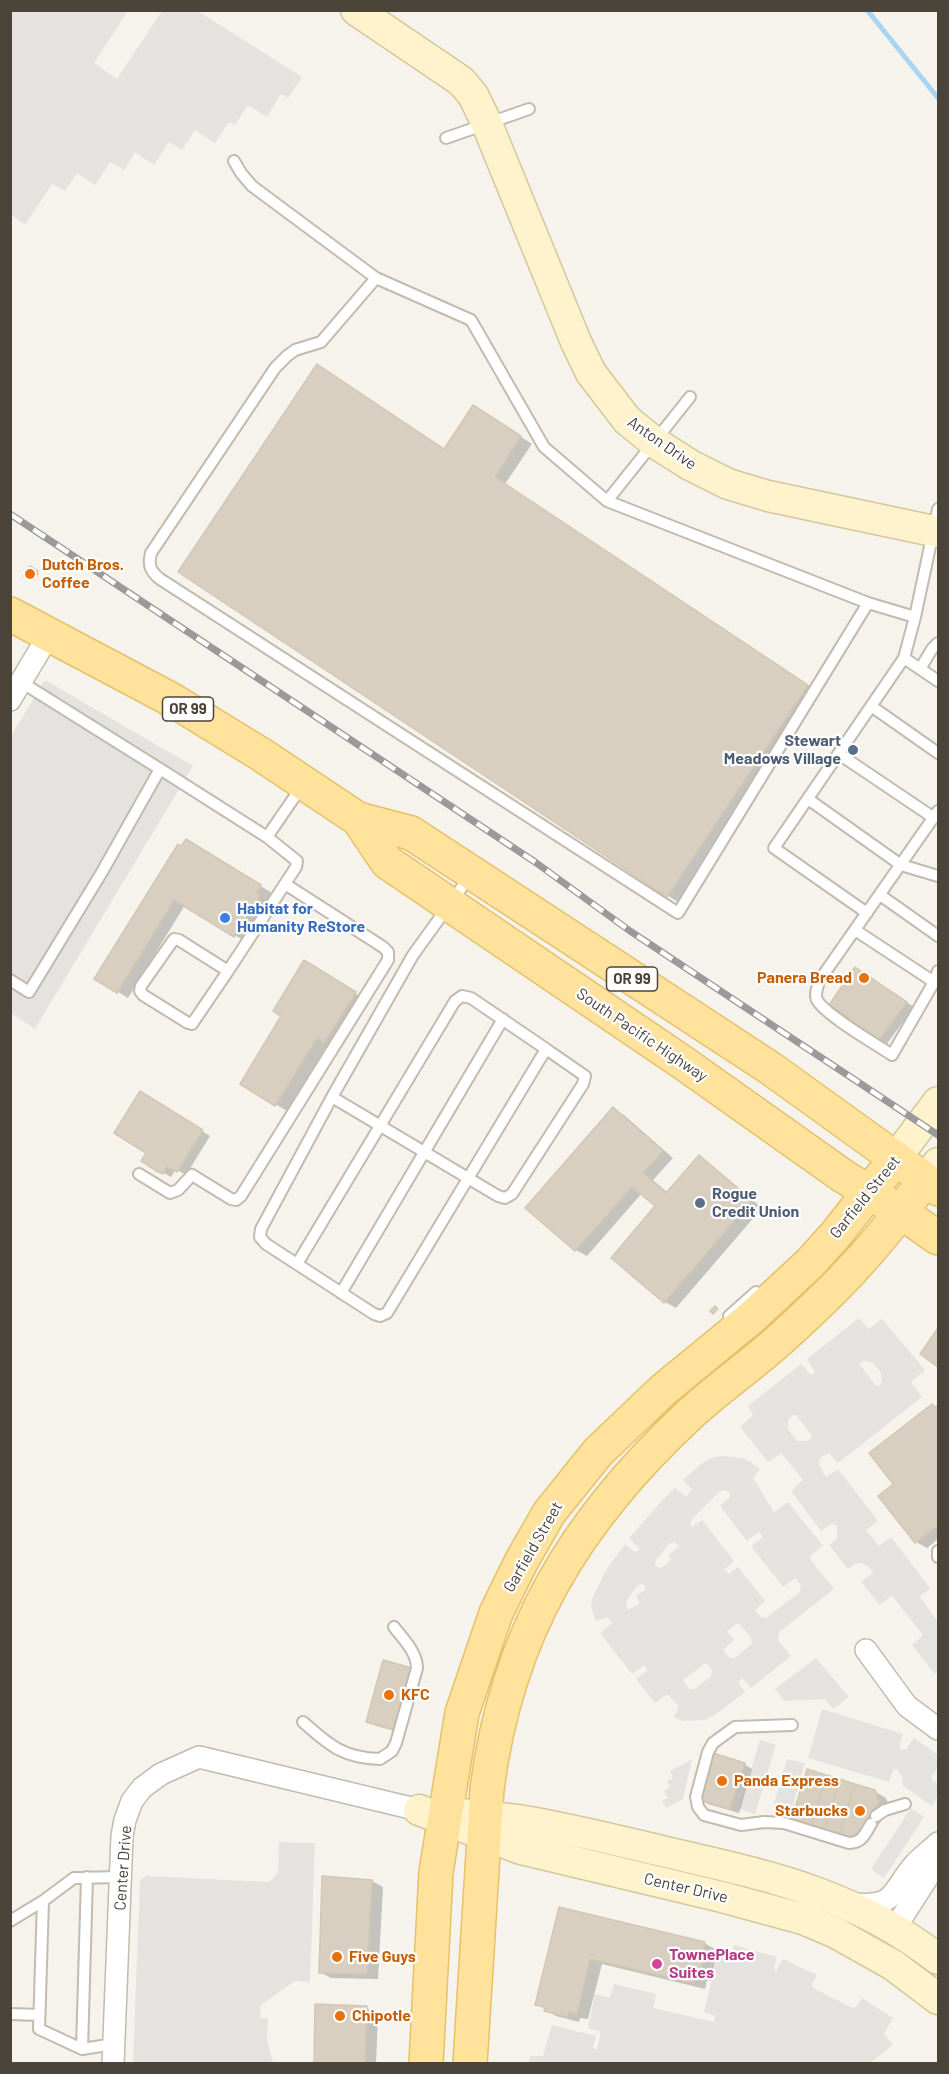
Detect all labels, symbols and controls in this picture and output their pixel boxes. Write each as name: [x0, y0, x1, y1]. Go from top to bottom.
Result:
street label: Anton Drive: [624, 412, 700, 474]
place label: Dutch Bros. Coffee: [42, 555, 124, 593]
marker: Dutch Bros. Coffee: [23, 567, 37, 581]
road number: OR 99: [162, 697, 213, 721]
place label: Stewart Meadows Village: [724, 731, 841, 769]
marker: Stewart Meadows Village: [846, 743, 860, 757]
place label: Habitat for Humanity ReStore: [237, 899, 365, 937]
marker: Habitat for Humanity ReStore: [218, 911, 232, 925]
road number: OR 99: [606, 967, 658, 991]
place label: Panera Bread: [757, 968, 852, 988]
marker: Panera Bread: [857, 971, 871, 985]
street label: South Pacific Highway: [573, 984, 711, 1086]
street label: Garfield Street: [826, 1152, 904, 1242]
place label: Rogue Credit Union: [712, 1184, 799, 1222]
marker: Rogue Credit Union: [693, 1196, 707, 1210]
street label: Garfield Street: [499, 1498, 567, 1596]
place label: KFC: [401, 1685, 430, 1705]
marker: KFC: [382, 1688, 396, 1702]
place label: Panda Express: [734, 1771, 839, 1791]
marker: Panda Express: [715, 1774, 729, 1788]
place label: Starbucks: [775, 1801, 848, 1821]
marker: Starbucks: [853, 1804, 867, 1818]
street label: Center Drive: [110, 1825, 136, 1911]
street label: Center Drive: [642, 1869, 730, 1907]
place label: TownePlace Suites: [669, 1945, 755, 1983]
place label: Five Guys: [349, 1947, 416, 1967]
marker: Five Guys: [330, 1950, 344, 1964]
marker: TownePlace Suites: [650, 1957, 664, 1971]
place label: Chipotle: [352, 2006, 411, 2026]
marker: Chipotle: [333, 2009, 347, 2023]

